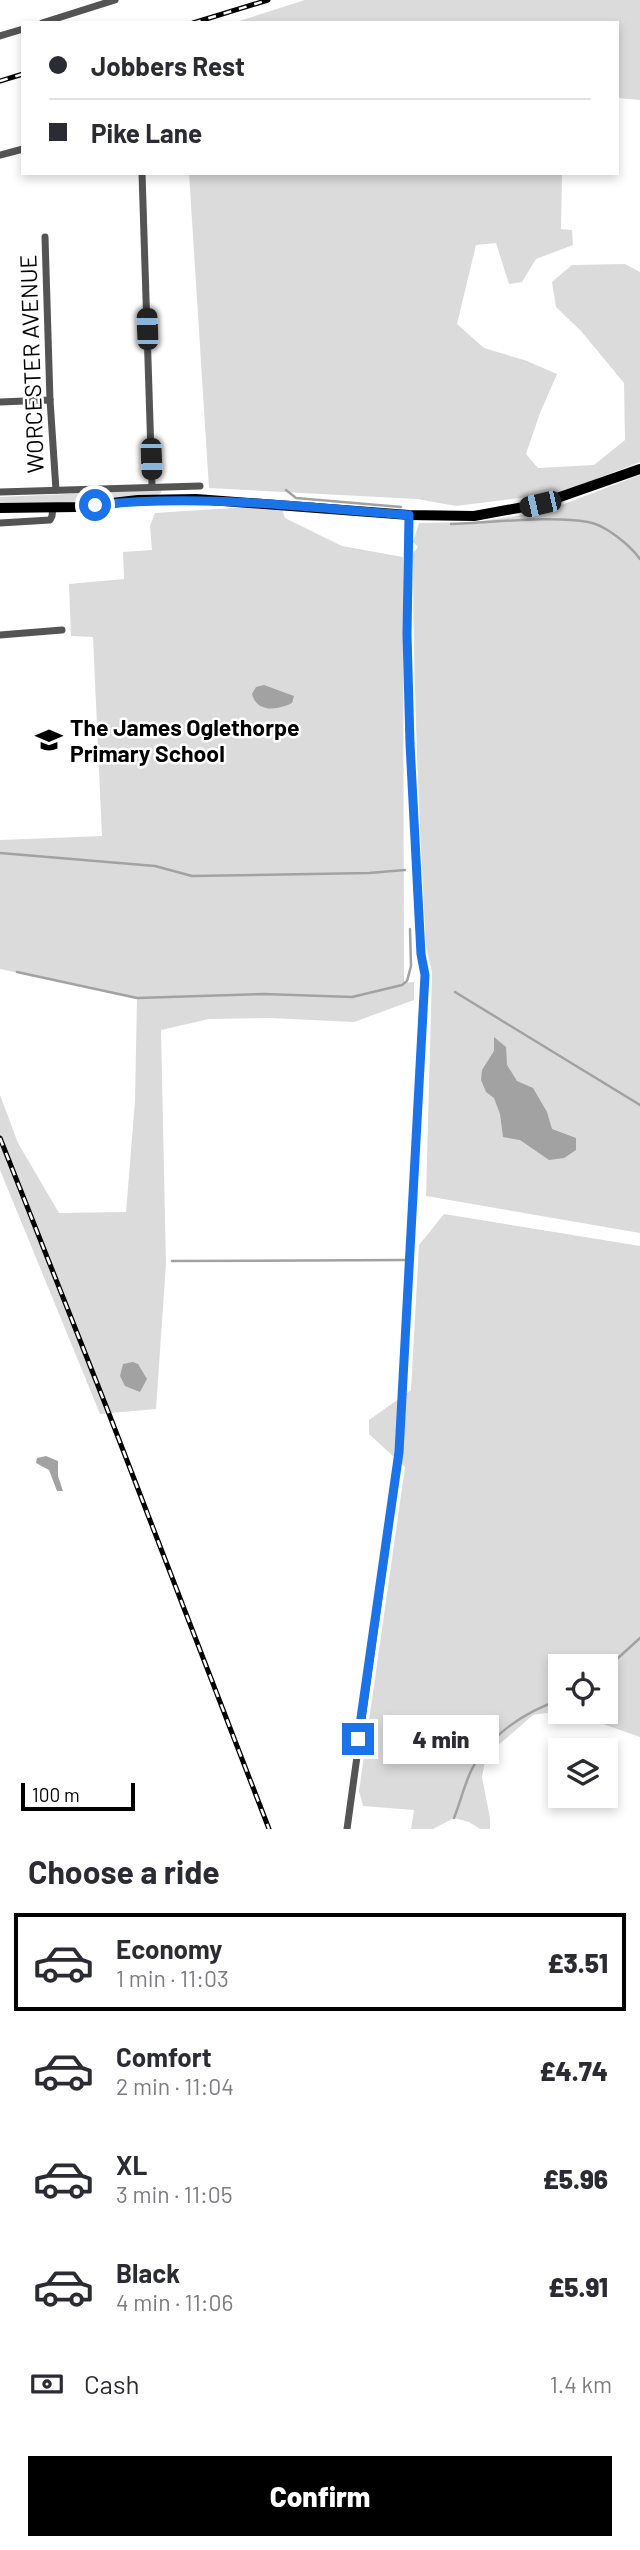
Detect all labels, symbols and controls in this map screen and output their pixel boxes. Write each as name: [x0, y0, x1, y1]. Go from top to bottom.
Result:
text: Jobbers Rest: [91, 50, 245, 81]
text: Pike Lane: [91, 117, 202, 148]
street label: WORCESTER AVENUE: [13, 254, 49, 474]
car: [136, 308, 159, 350]
car: [140, 438, 163, 480]
route start: [79, 489, 111, 521]
car: [518, 489, 563, 519]
place label: The James Oglethorpe Primary School: [70, 713, 300, 767]
school or university icon: The James Oglethorpe Primary School: [34, 725, 64, 755]
map controls: [548, 1654, 618, 1808]
button: locate: [548, 1654, 618, 1724]
callout: 4 min: [382, 1714, 498, 1764]
route end: [342, 1723, 374, 1755]
text: 4 min: [413, 1725, 469, 1753]
button: layers: [548, 1738, 618, 1808]
scale bar: [21, 1780, 135, 1812]
text: 100 m: [32, 1783, 80, 1806]
text: Choose a ride: [28, 1852, 220, 1890]
icon: car: [32, 1931, 95, 1994]
text: Economy: [116, 1933, 222, 1964]
text: £3.51: [547, 1947, 608, 1978]
text: 1 min · 11:03: [116, 1964, 229, 1992]
icon: car: [32, 2039, 95, 2102]
text: Comfort: [116, 2041, 212, 2072]
text: £4.74: [540, 2055, 608, 2086]
text: 2 min · 11:04: [116, 2072, 234, 2100]
icon: car: [32, 2147, 95, 2210]
text: XL: [116, 2149, 147, 2180]
text: £5.96: [543, 2163, 608, 2194]
text: 3 min · 11:05: [116, 2180, 233, 2208]
icon: car: [32, 2255, 95, 2318]
text: Black: [116, 2257, 180, 2288]
text: £5.91: [548, 2271, 608, 2302]
text: 4 min · 11:06: [116, 2288, 233, 2316]
icon: cash: [28, 2365, 66, 2403]
text: Cash: [84, 2368, 139, 2399]
text: 1.4 km: [550, 2370, 612, 2398]
button: Confirm: [28, 2456, 612, 2536]

